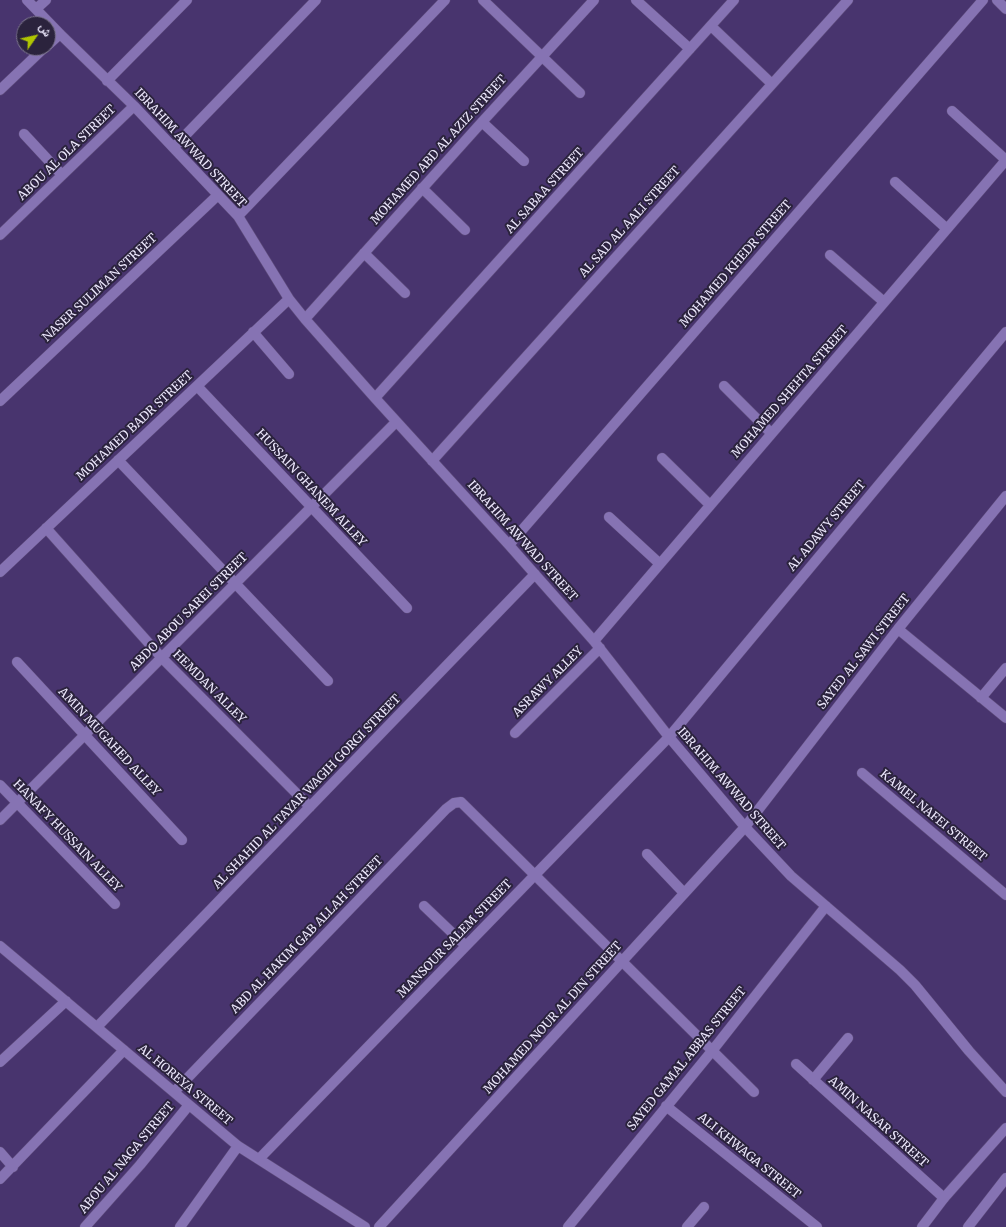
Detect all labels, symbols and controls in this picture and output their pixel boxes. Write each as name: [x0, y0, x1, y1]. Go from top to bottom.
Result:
north arrow: [16, 16, 56, 56]
text: ش: [36, 20, 55, 39]
street label: MOHAMED ABD AL AZIZ STREET: [368, 72, 510, 228]
street label: IBRAHIM AWWAD STREET: [131, 86, 249, 210]
street label: ABOU AL OLA STREET: [15, 102, 119, 204]
street label: AL SABAA STREET: [503, 145, 587, 237]
street label: AL SAD AL AALI STREET: [576, 164, 684, 280]
street label: MOHAMED KHEDR STREET: [677, 198, 795, 330]
street label: NASER SULIMAN STREET: [40, 231, 160, 345]
street label: MOHAMED SHEHTA STREET: [729, 323, 851, 461]
street label: MOHAMED BADR STREET: [74, 368, 196, 484]
street label: HUSSAIN GHANEM ALLEY: [253, 427, 369, 549]
street label: IBRAHIM AWWAD STREET: [464, 478, 580, 604]
street label: AL ADAWY STREET: [785, 478, 869, 574]
street label: ABDO ABOU SAREI STREET: [127, 550, 251, 674]
street label: SAYED AL SAWI STREET: [815, 592, 913, 712]
street label: ASRAWY ALLEY: [510, 644, 586, 720]
street label: HEMDAN ALLEY: [170, 648, 248, 726]
street label: AMIN MUGAHED ALLEY: [55, 685, 163, 799]
street label: AL SHAHID AL TAYAR WAGIH GORGI STREET: [210, 692, 404, 892]
street label: IBRAHIM AWWAD STREET: [674, 725, 788, 853]
street label: KAMEL NAFEI STREET: [877, 767, 989, 865]
street label: HANAFY HUSSAIN ALLEY: [10, 777, 124, 895]
street label: ABD AL HAKIM GAB ALLAH STREET: [228, 853, 386, 1017]
street label: MANSOUR SALEM STREET: [395, 877, 515, 1001]
street label: MOHAMED NOUR AL DIN STREET: [481, 939, 625, 1097]
street label: SAYED GAMAL ABBAS STREET: [625, 984, 749, 1134]
street label: AL HOREYA STREET: [135, 1042, 235, 1128]
street label: AMIN NASAR STREET: [825, 1074, 931, 1170]
street label: ABOU AL NAGA STREET: [76, 1100, 178, 1216]
street label: ALI KHWAGA STREET: [695, 1110, 803, 1202]

